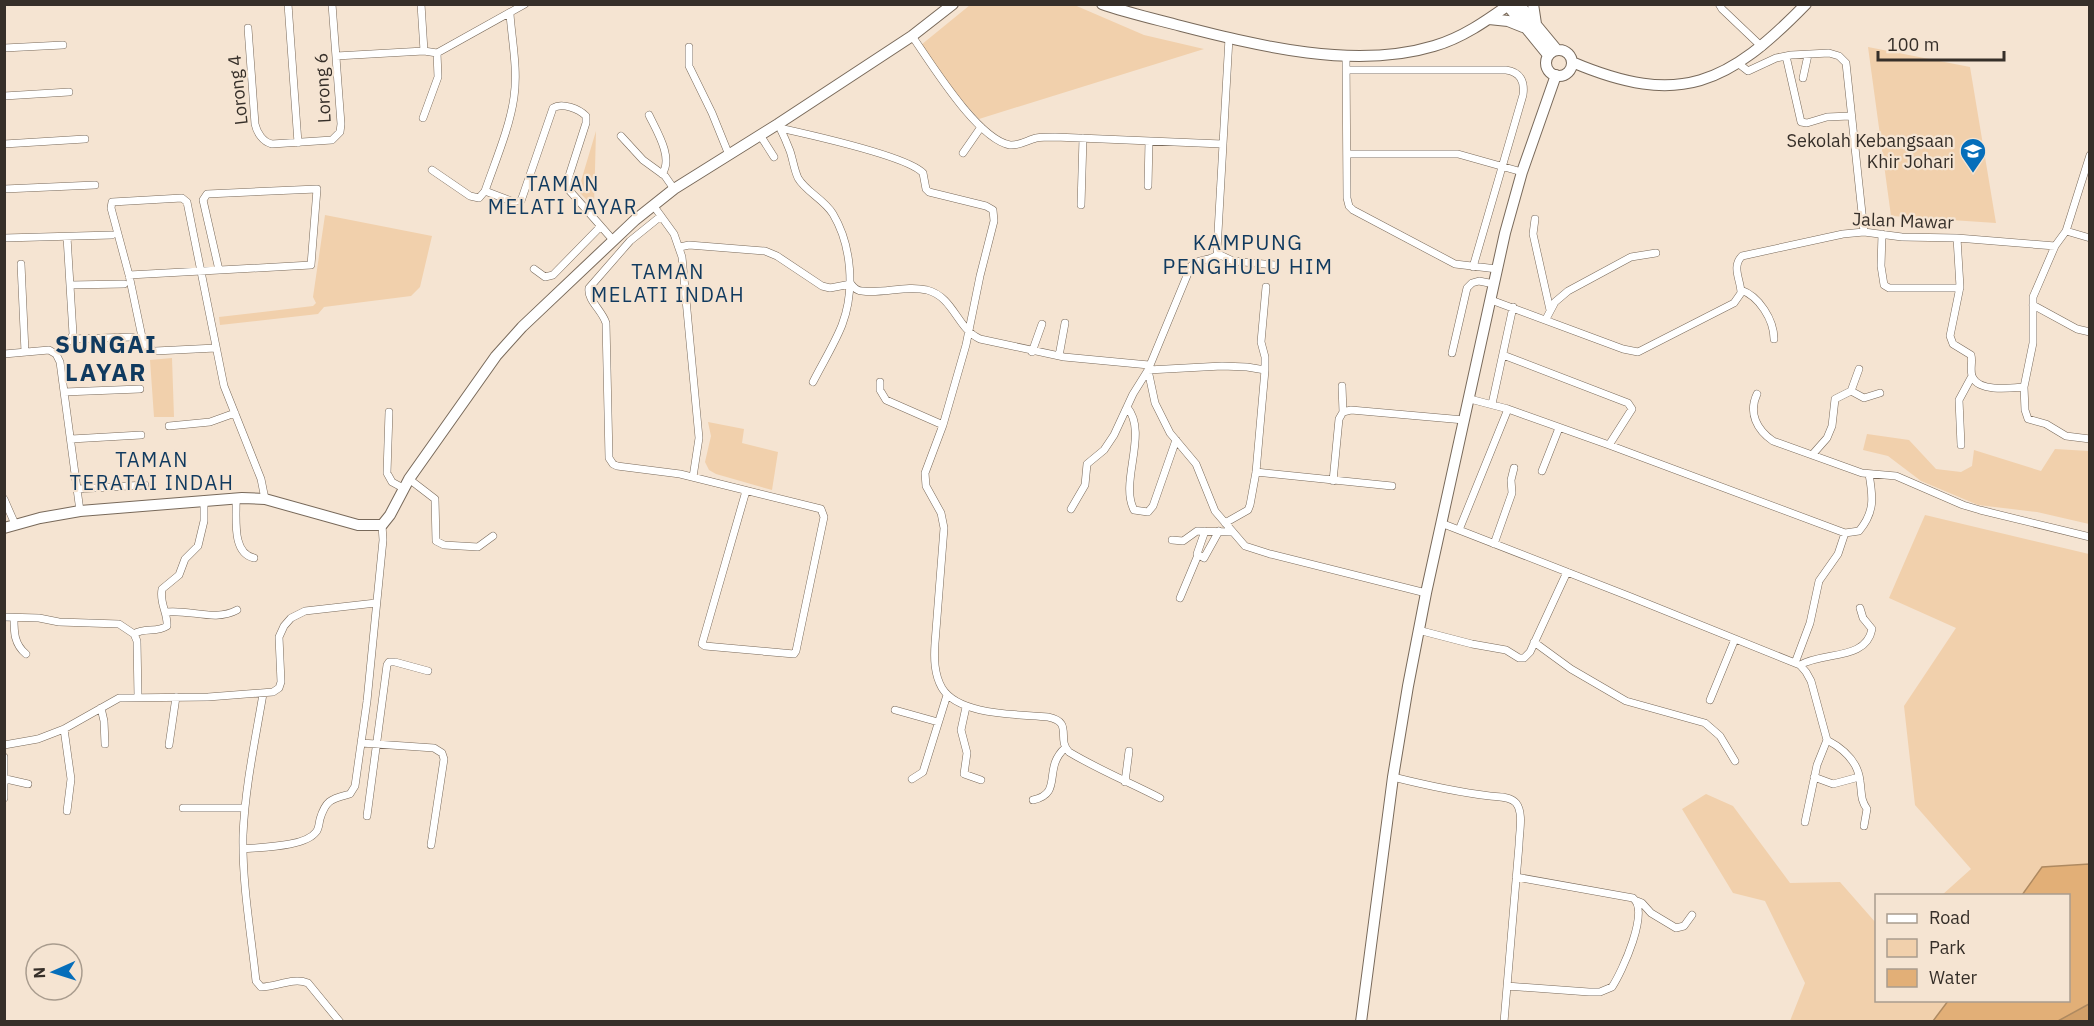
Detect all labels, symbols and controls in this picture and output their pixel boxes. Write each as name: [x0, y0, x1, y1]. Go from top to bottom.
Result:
scale bar: [1878, 24, 2004, 62]
text: 100 m: [1887, 33, 1939, 56]
street label: Lorong 6: [309, 52, 336, 124]
street label: Lorong 4: [222, 54, 253, 126]
place label: Sekolah Kebangsaan Khir Johari: [1787, 129, 1954, 173]
school or university icon: Sekolah Kebangsaan Khir Johari: [1958, 136, 1988, 174]
district label: TAMAN MELATI LAYAR: [488, 170, 638, 220]
street label: Jalan Mawar: [1852, 207, 1955, 234]
district label: KAMPUNG PENGHULU HIM: [1163, 228, 1333, 280]
district label: TAMAN MELATI INDAH: [591, 258, 745, 308]
district label: SUNGAI LAYAR: [55, 328, 157, 388]
district label: TAMAN TERATAI INDAH: [70, 446, 234, 496]
legend: [1875, 894, 2070, 1002]
text: Road: [1929, 906, 1970, 929]
text: Park: [1929, 936, 1966, 959]
north arrow: [24, 942, 84, 1002]
text: N: [29, 966, 49, 979]
text: Water: [1929, 966, 1978, 989]

